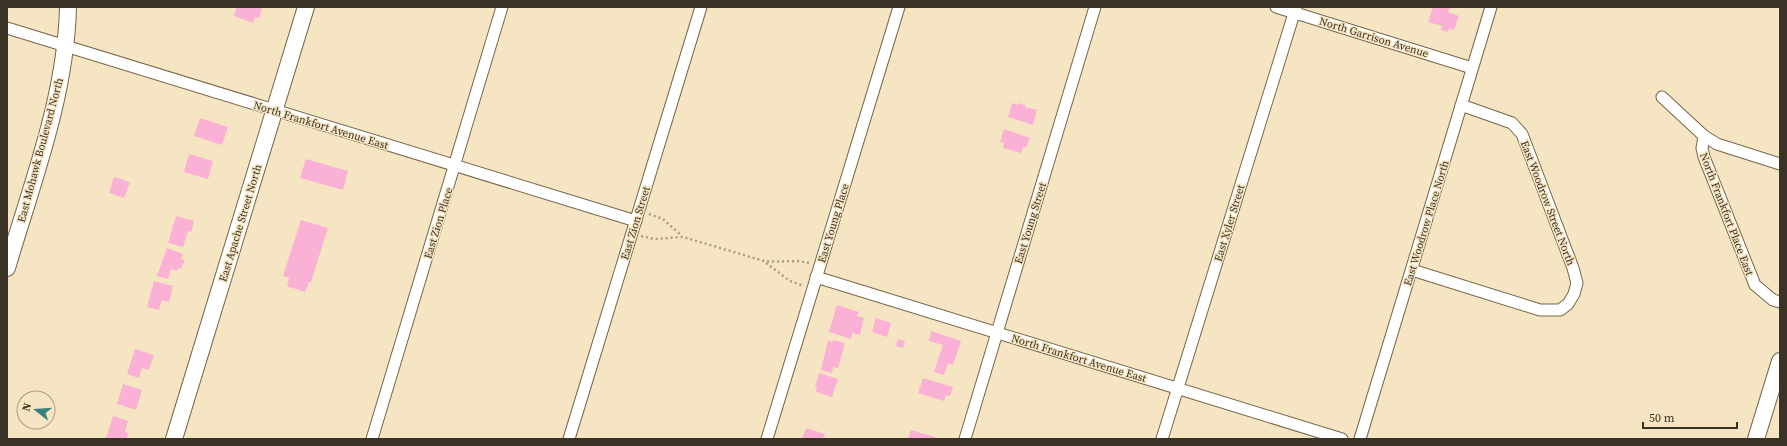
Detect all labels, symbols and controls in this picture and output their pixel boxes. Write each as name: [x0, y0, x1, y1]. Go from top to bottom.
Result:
street label: North Garrison Avenue: [1317, 14, 1431, 61]
street label: East Mohawk Boulevard North: [14, 76, 67, 224]
street label: North Frankfort Avenue East: [251, 98, 391, 153]
street label: East Woodrow Street North: [1517, 139, 1578, 268]
street label: North Frankfort Place East: [1696, 151, 1757, 278]
street label: East Woodrow Place North: [1400, 158, 1453, 288]
street label: East Apache Street North: [215, 162, 266, 284]
street label: East Young Street: [1011, 180, 1050, 266]
street label: East Young Place: [814, 181, 853, 265]
street label: East Xyler Street: [1211, 182, 1248, 263]
street label: East Zion Street: [617, 184, 654, 262]
street label: East Zion Place: [420, 185, 457, 261]
street label: North Frankfort Avenue East: [1009, 331, 1149, 386]
north arrow: [16, 390, 56, 430]
text: N: [19, 401, 35, 413]
scale bar: [1643, 404, 1737, 430]
text: 50 m: [1649, 410, 1675, 426]

